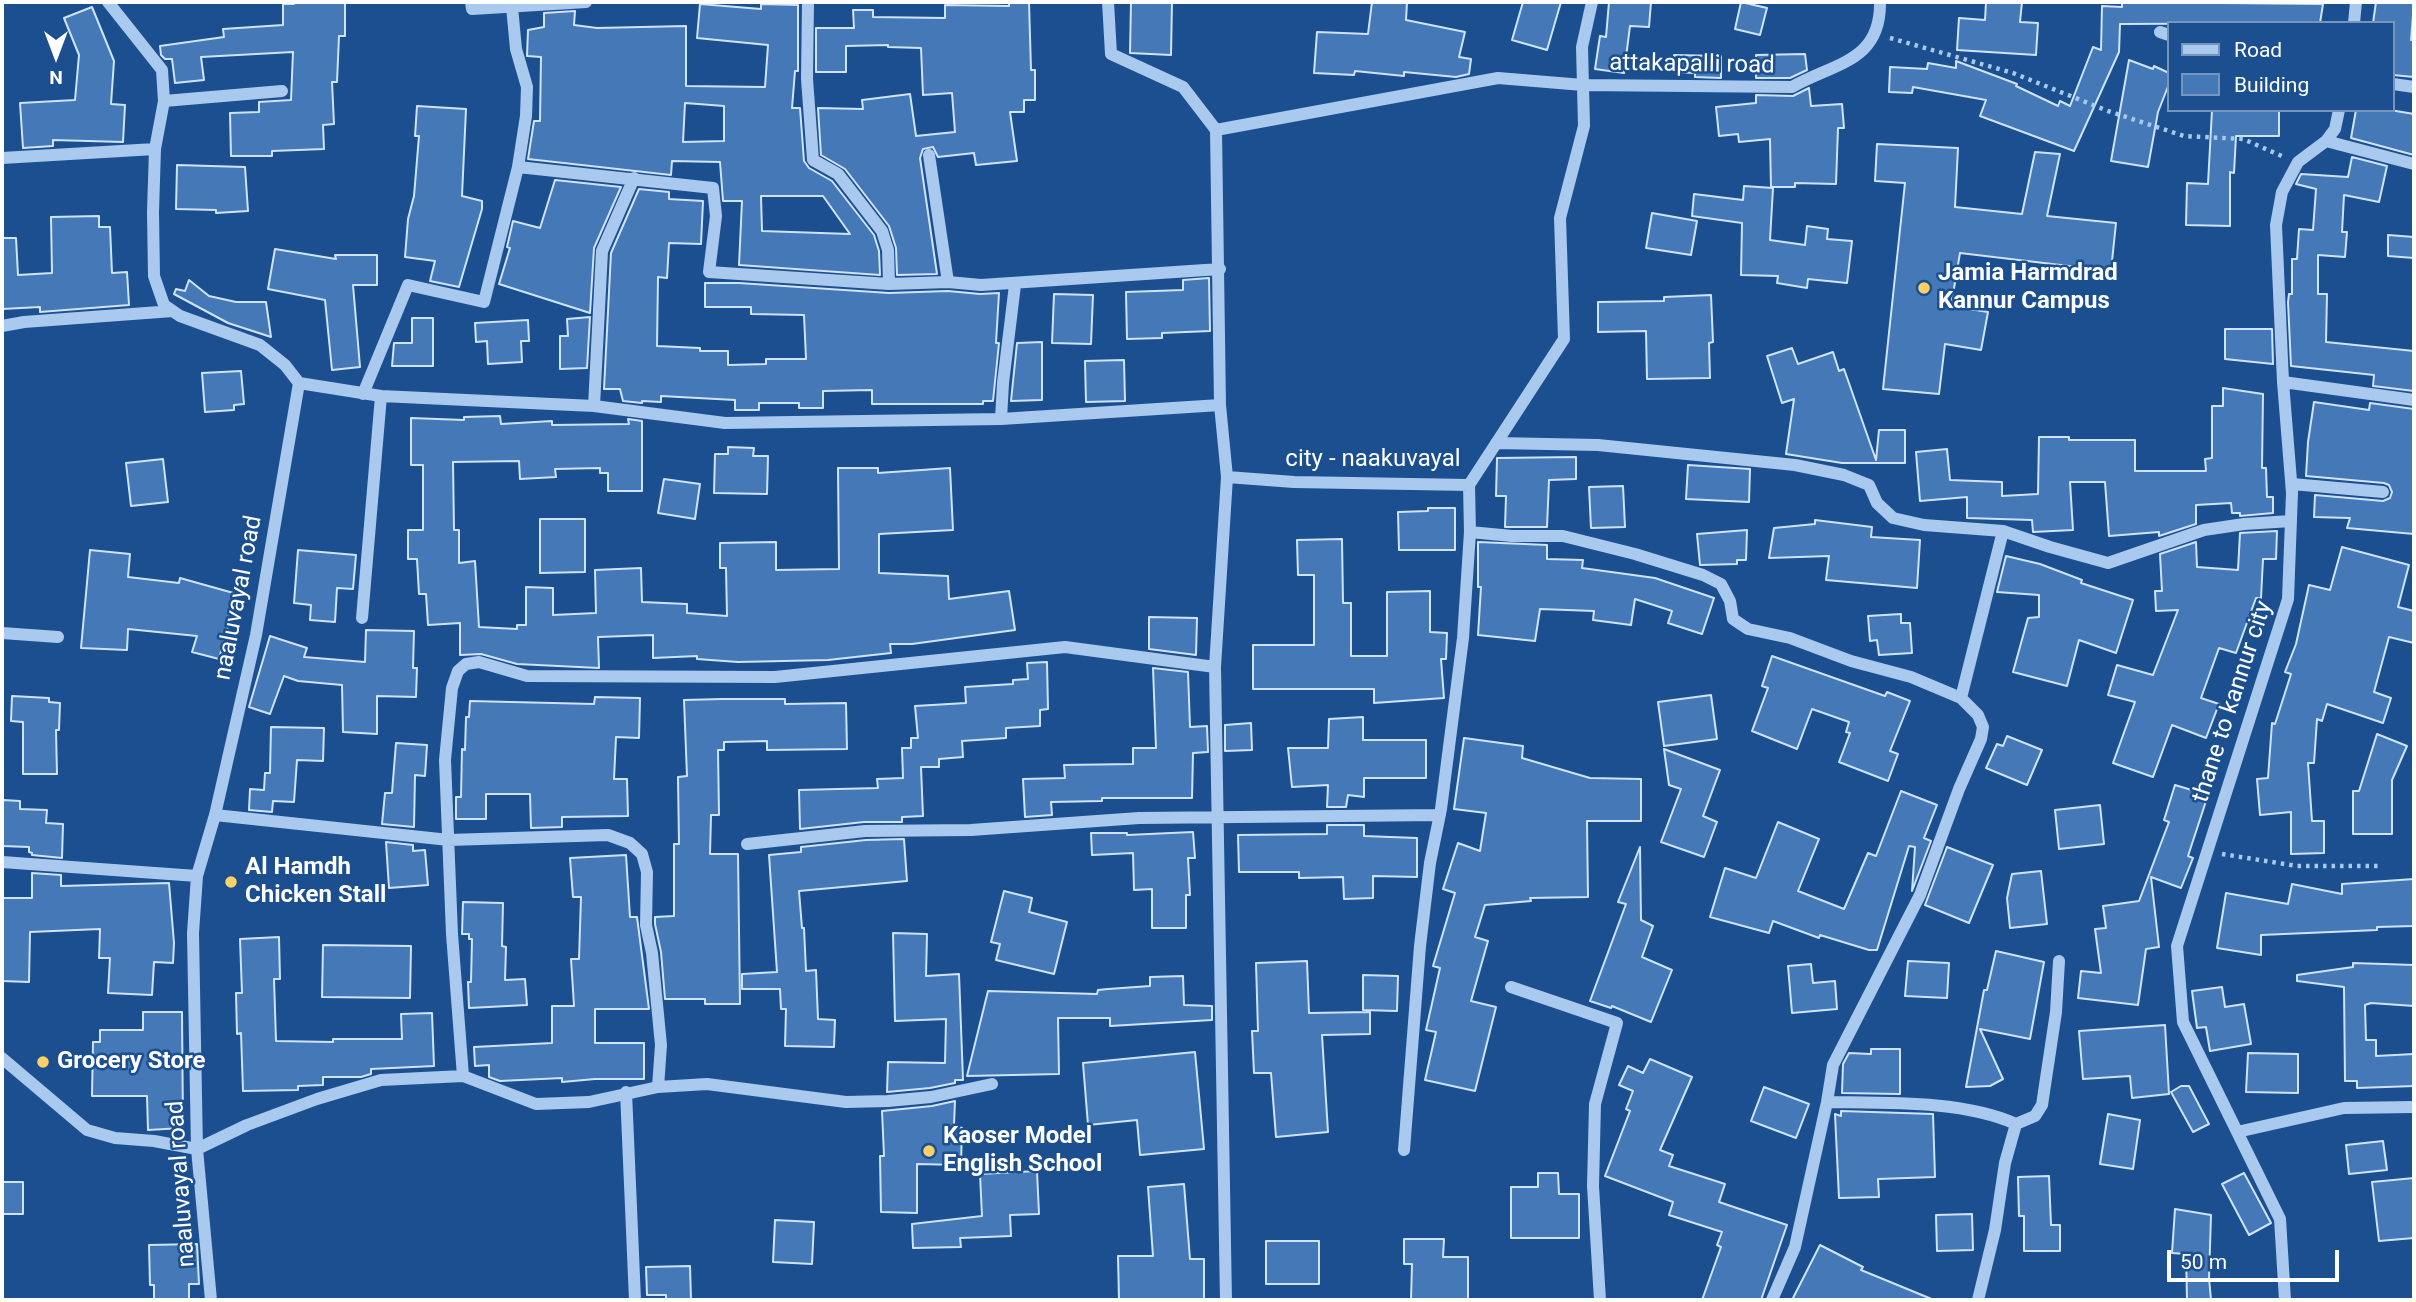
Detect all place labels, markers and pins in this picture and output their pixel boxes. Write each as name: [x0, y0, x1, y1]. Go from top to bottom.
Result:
place label: Jamia Harmdrad Kannur Campus: [1938, 260, 2118, 316]
marker: Jamia Harmdrad Kannur Campus: [1916, 280, 1932, 296]
place label: Al Hamdh Chicken Stall: [245, 854, 386, 910]
marker: Al Hamdh Chicken Stall: [223, 874, 239, 890]
place label: Grocery Store: [57, 1048, 206, 1076]
marker: Grocery Store: [35, 1054, 51, 1070]
place label: Kaoser Model English School: [943, 1123, 1102, 1179]
marker: Kaoser Model English School: [921, 1143, 937, 1159]

